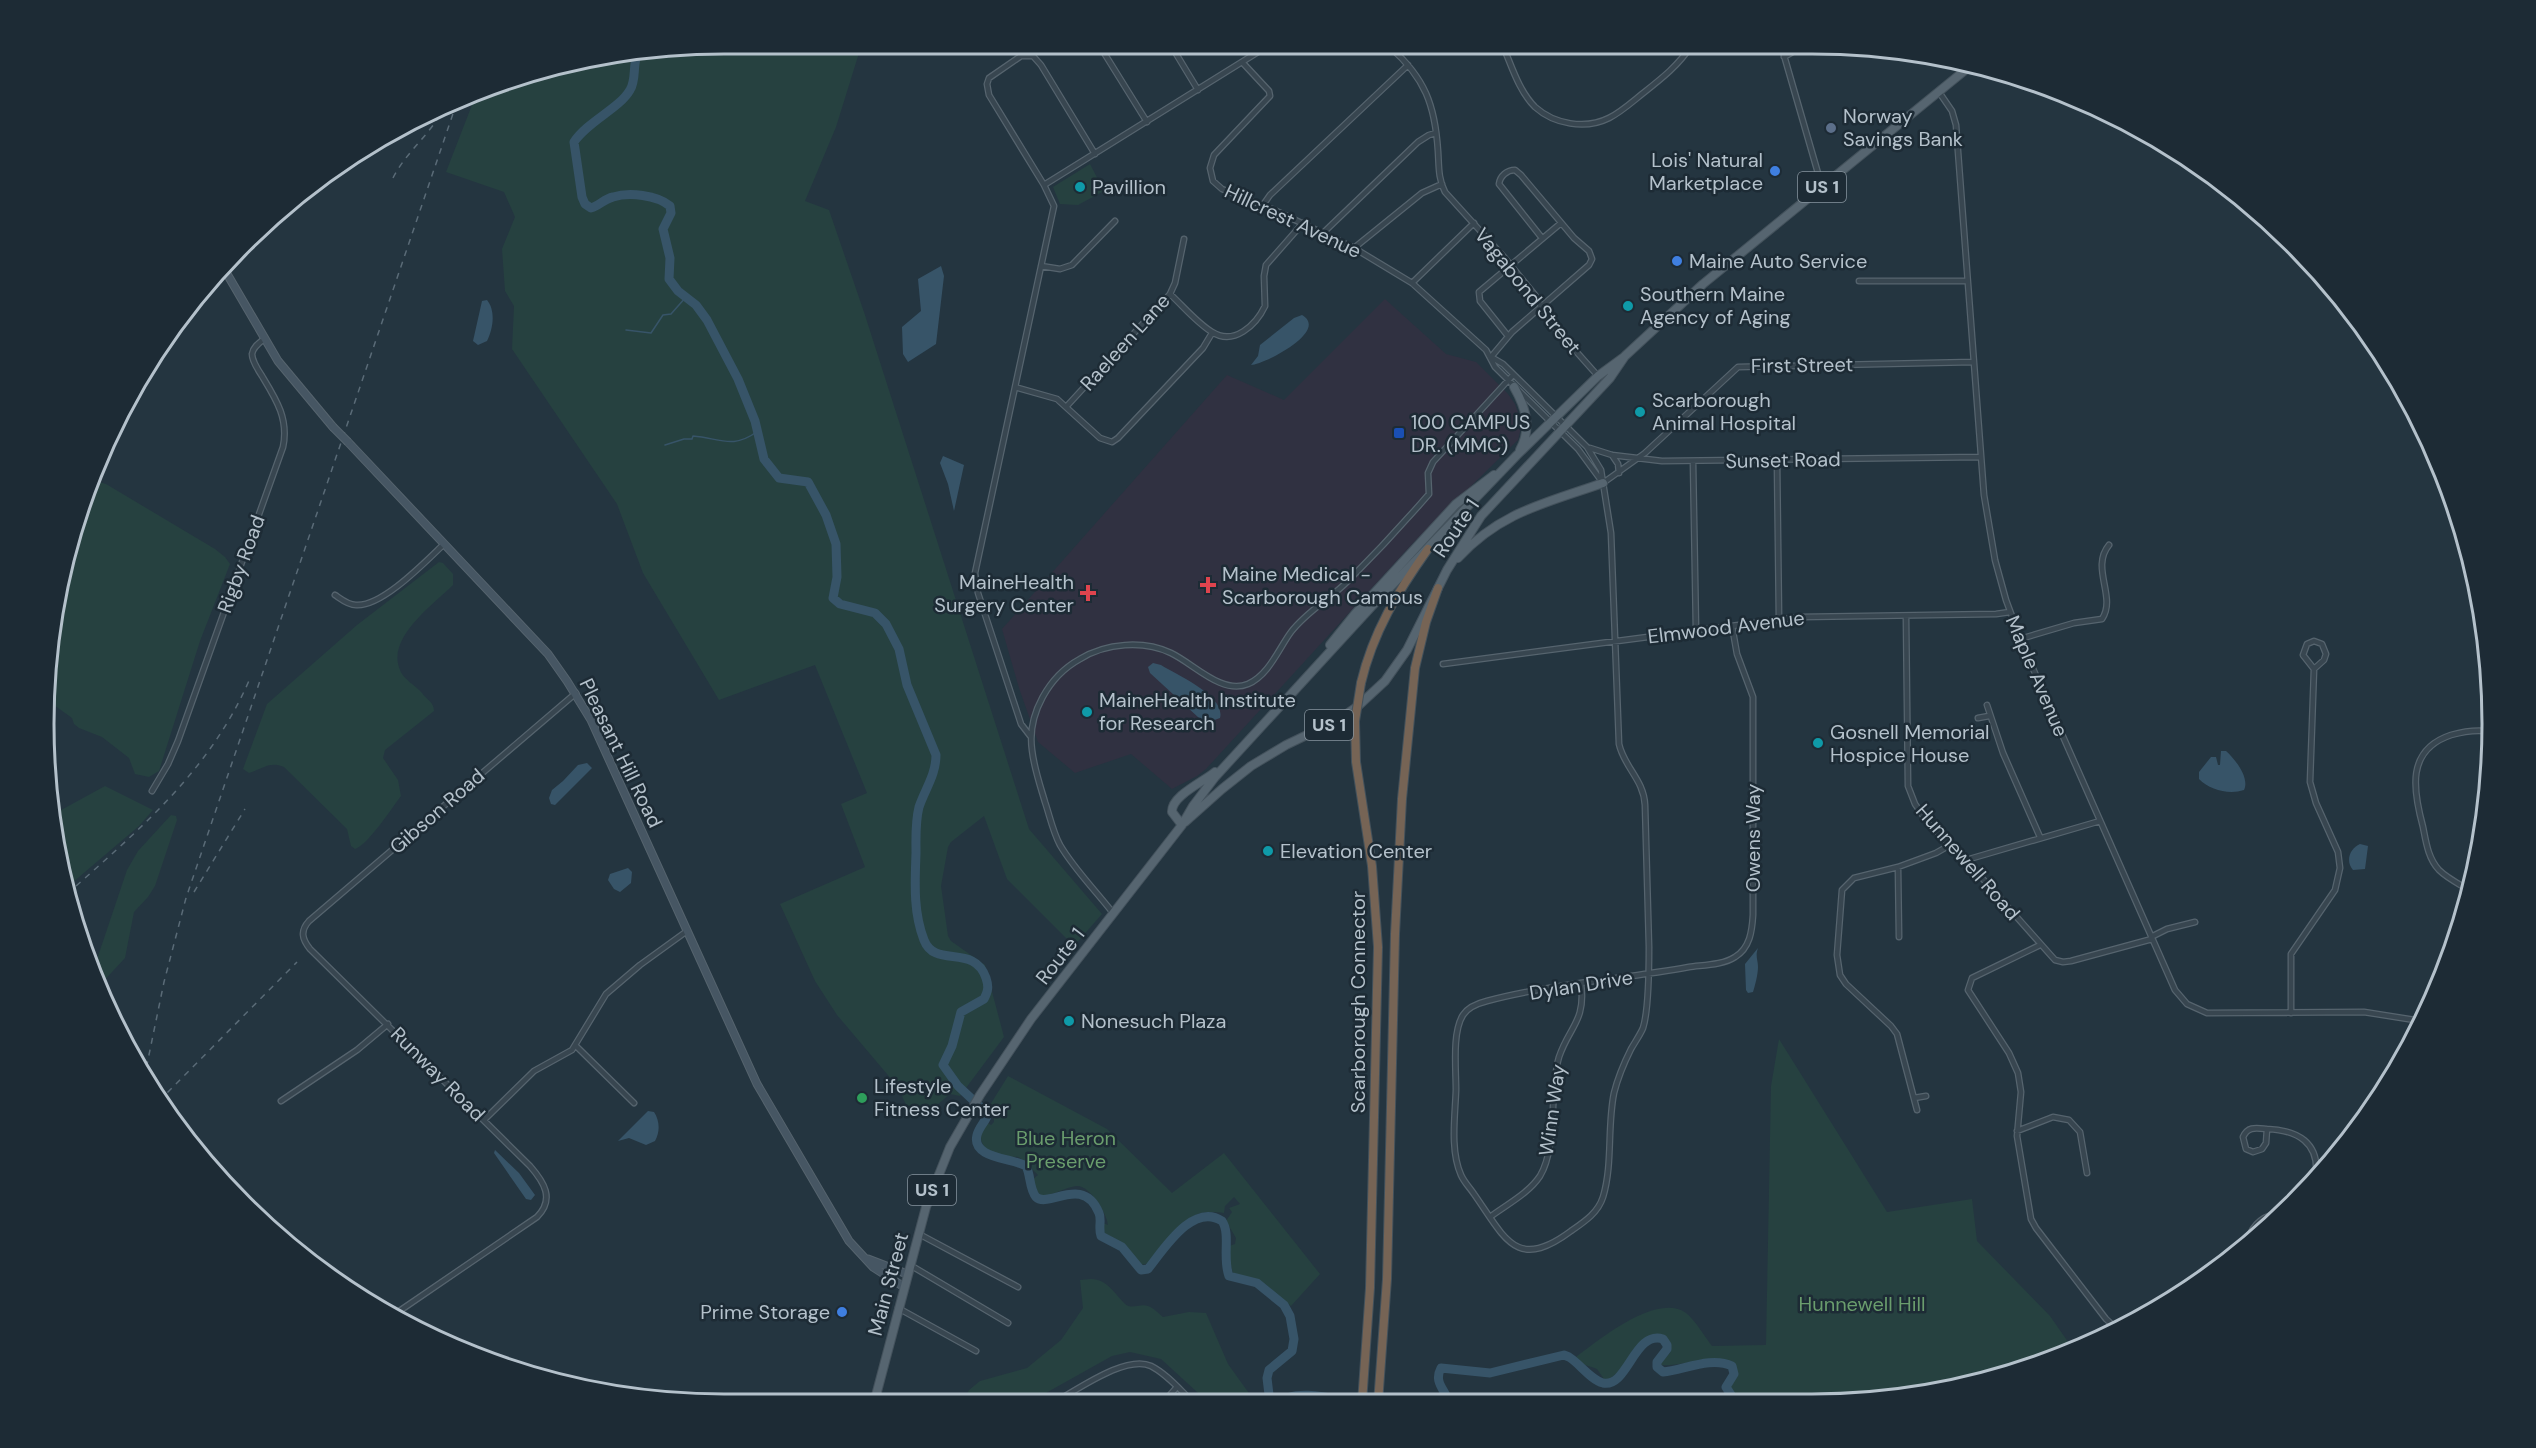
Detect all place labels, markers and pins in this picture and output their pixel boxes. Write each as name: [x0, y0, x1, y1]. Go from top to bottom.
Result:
place label: Norway Savings Bank: [1843, 103, 1963, 152]
marker: Norway Savings Bank: [1824, 121, 1838, 135]
place label: Lois' Natural Marketplace: [1649, 147, 1763, 196]
marker: Lois' Natural Marketplace: [1768, 164, 1782, 178]
place label: Pavillion: [1092, 174, 1166, 200]
marker: Pavillion: [1073, 180, 1087, 194]
place label: Maine Auto Service: [1689, 248, 1867, 274]
marker: Maine Auto Service: [1670, 254, 1684, 268]
place label: Southern Maine Agency of Aging: [1640, 281, 1791, 330]
marker: Southern Maine Agency of Aging: [1621, 299, 1635, 313]
place label: Scarborough Animal Hospital: [1652, 387, 1796, 436]
marker: Scarborough Animal Hospital: [1633, 405, 1647, 419]
place label: 100 CAMPUS DR. (MMC): [1411, 409, 1530, 458]
marker: 100 CAMPUS DR. (MMC): [1392, 426, 1406, 440]
place label: Maine Medical - Scarborough Campus: [1222, 561, 1423, 610]
place label: MaineHealth Surgery Center: [934, 569, 1074, 618]
marker: Maine Medical - Scarborough Campus: [1199, 576, 1217, 594]
marker: MaineHealth Surgery Center: [1079, 584, 1097, 602]
place label: MaineHealth Institute for Research: [1099, 687, 1296, 736]
marker: MaineHealth Institute for Research: [1080, 705, 1094, 719]
place label: Gosnell Memorial Hospice House: [1830, 719, 1990, 768]
marker: Gosnell Memorial Hospice House: [1811, 736, 1825, 750]
place label: Elevation Center: [1280, 838, 1432, 864]
marker: Elevation Center: [1261, 844, 1275, 858]
place label: Nonesuch Plaza: [1081, 1008, 1226, 1034]
marker: Nonesuch Plaza: [1062, 1014, 1076, 1028]
place label: Lifestyle Fitness Center: [874, 1073, 1009, 1122]
marker: Lifestyle Fitness Center: [855, 1091, 869, 1105]
place label: Prime Storage: [700, 1299, 830, 1325]
marker: Prime Storage: [835, 1305, 849, 1319]

